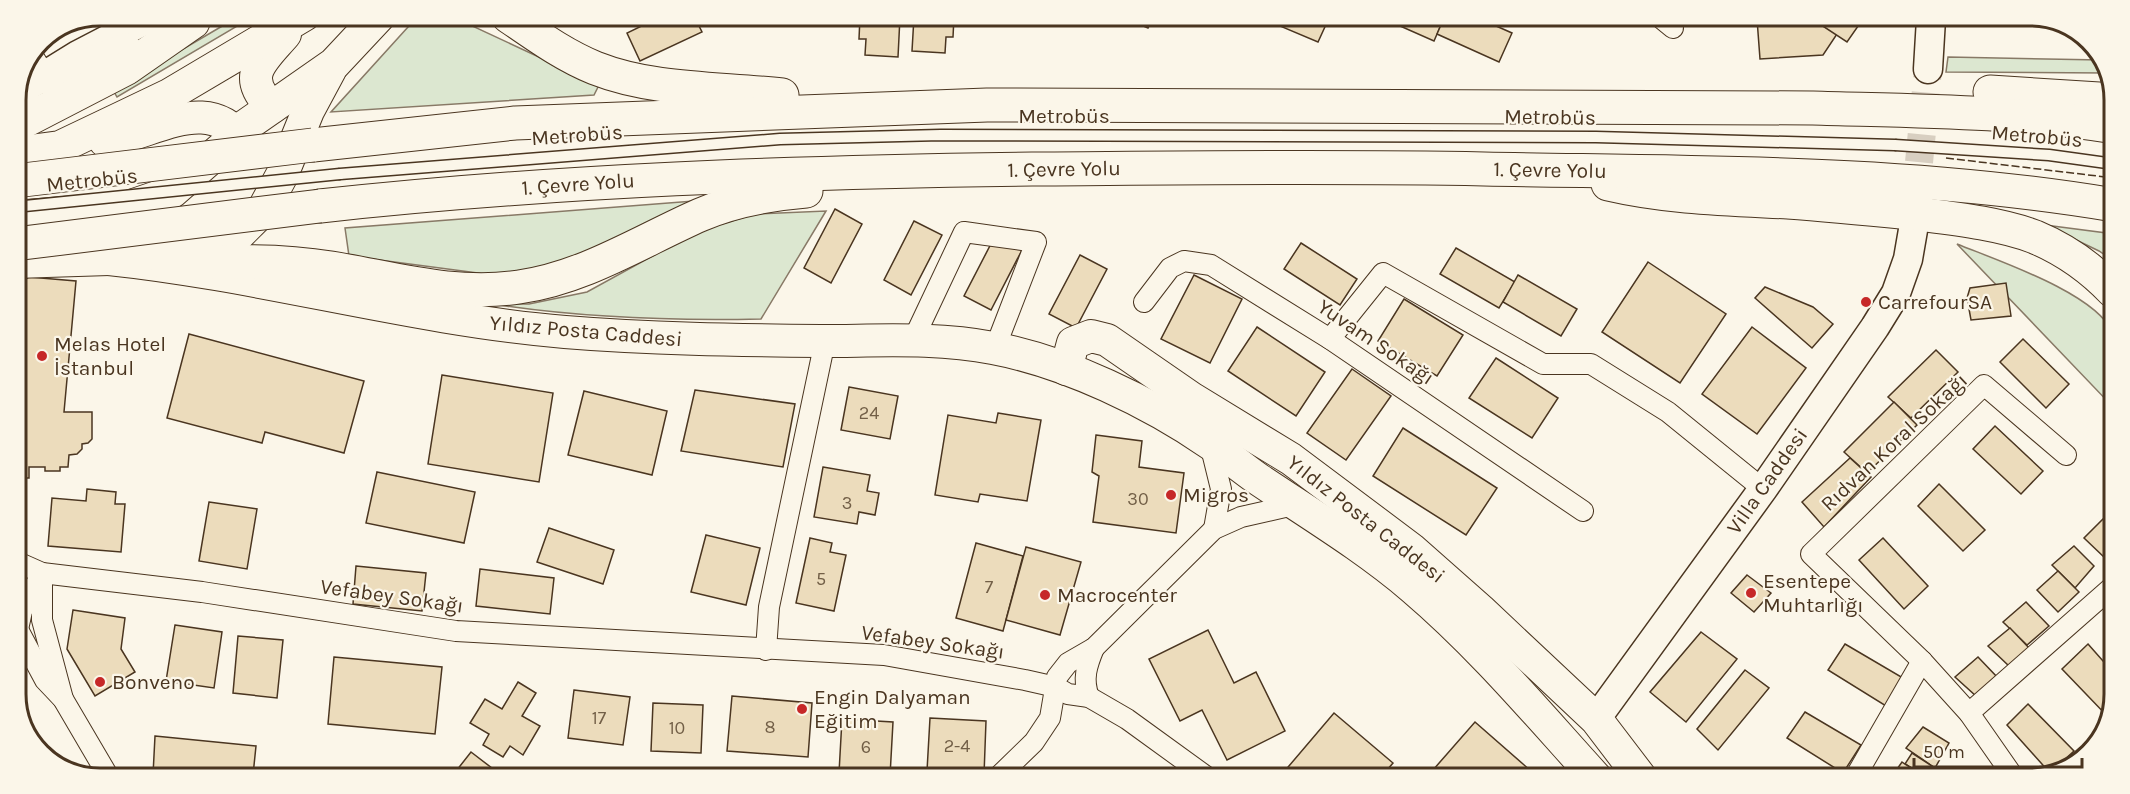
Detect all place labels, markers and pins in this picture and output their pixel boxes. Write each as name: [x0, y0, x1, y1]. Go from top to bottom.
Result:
place label: CarrefourSA: [1878, 290, 1992, 314]
marker: CarrefourSA: [1859, 295, 1873, 309]
place label: Melas Hotel İstanbul: [54, 332, 166, 380]
marker: Melas Hotel İstanbul: [35, 349, 49, 363]
place label: Migros: [1183, 483, 1249, 507]
marker: Migros: [1164, 488, 1178, 502]
place label: Esentepe Muhtarlığı: [1763, 569, 1863, 617]
place label: Macrocenter: [1057, 583, 1177, 607]
marker: Esentepe Muhtarlığı: [1744, 586, 1758, 600]
marker: Macrocenter: [1038, 588, 1052, 602]
place label: Bonveno: [112, 670, 195, 694]
marker: Bonveno: [93, 675, 107, 689]
place label: Engin Dalyaman Eğitim: [814, 685, 971, 733]
marker: Engin Dalyaman Eğitim: [795, 702, 809, 716]

